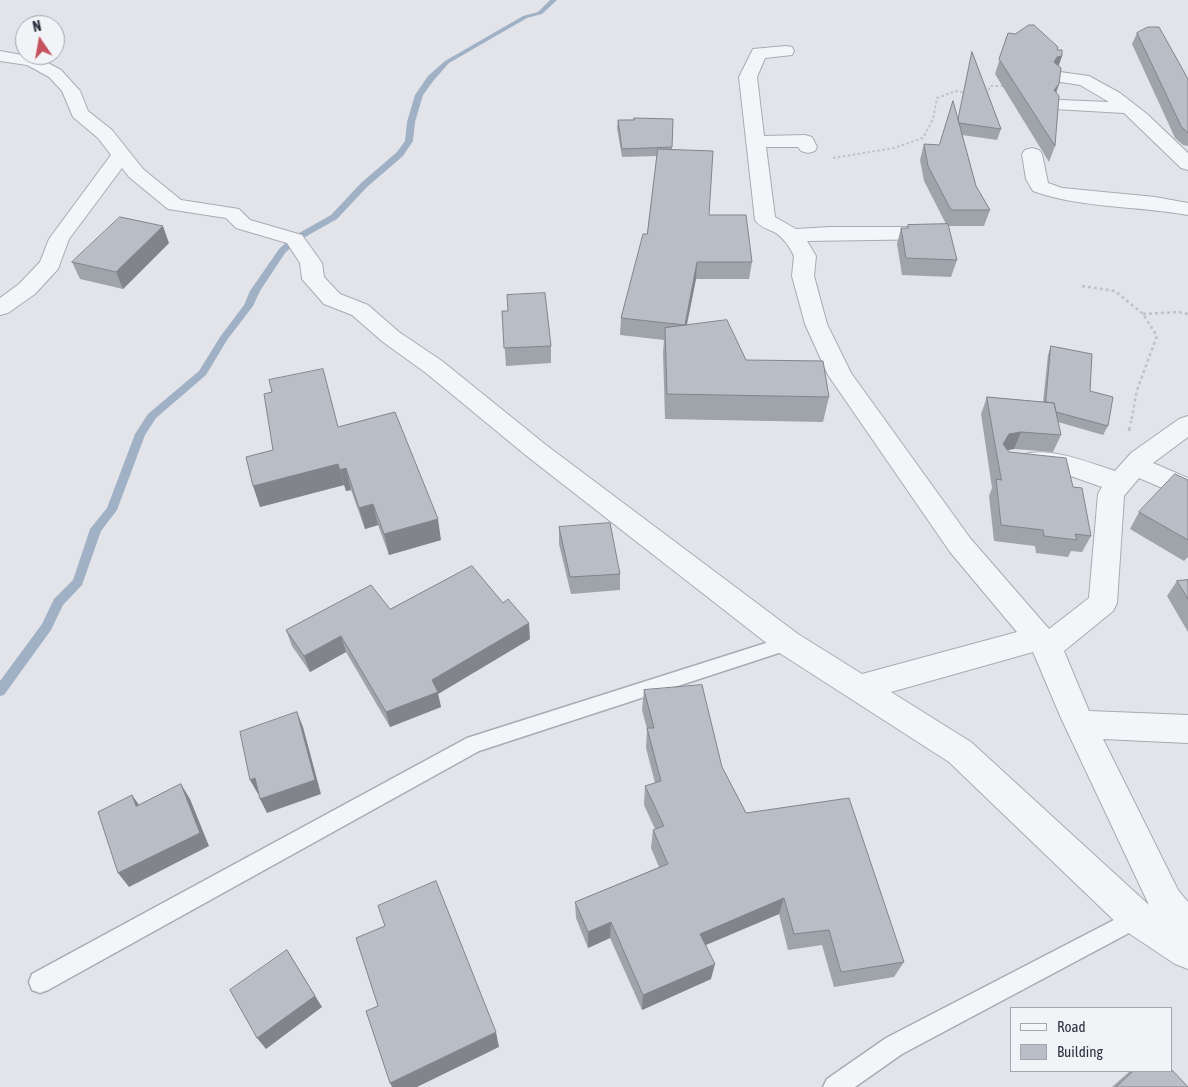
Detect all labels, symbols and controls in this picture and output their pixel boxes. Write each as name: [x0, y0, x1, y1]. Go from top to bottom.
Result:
north arrow: [15, 15, 65, 65]
text: N: [31, 18, 43, 35]
legend: [1010, 1007, 1173, 1072]
text: Road: [1057, 1018, 1086, 1035]
text: Building: [1057, 1043, 1103, 1060]

